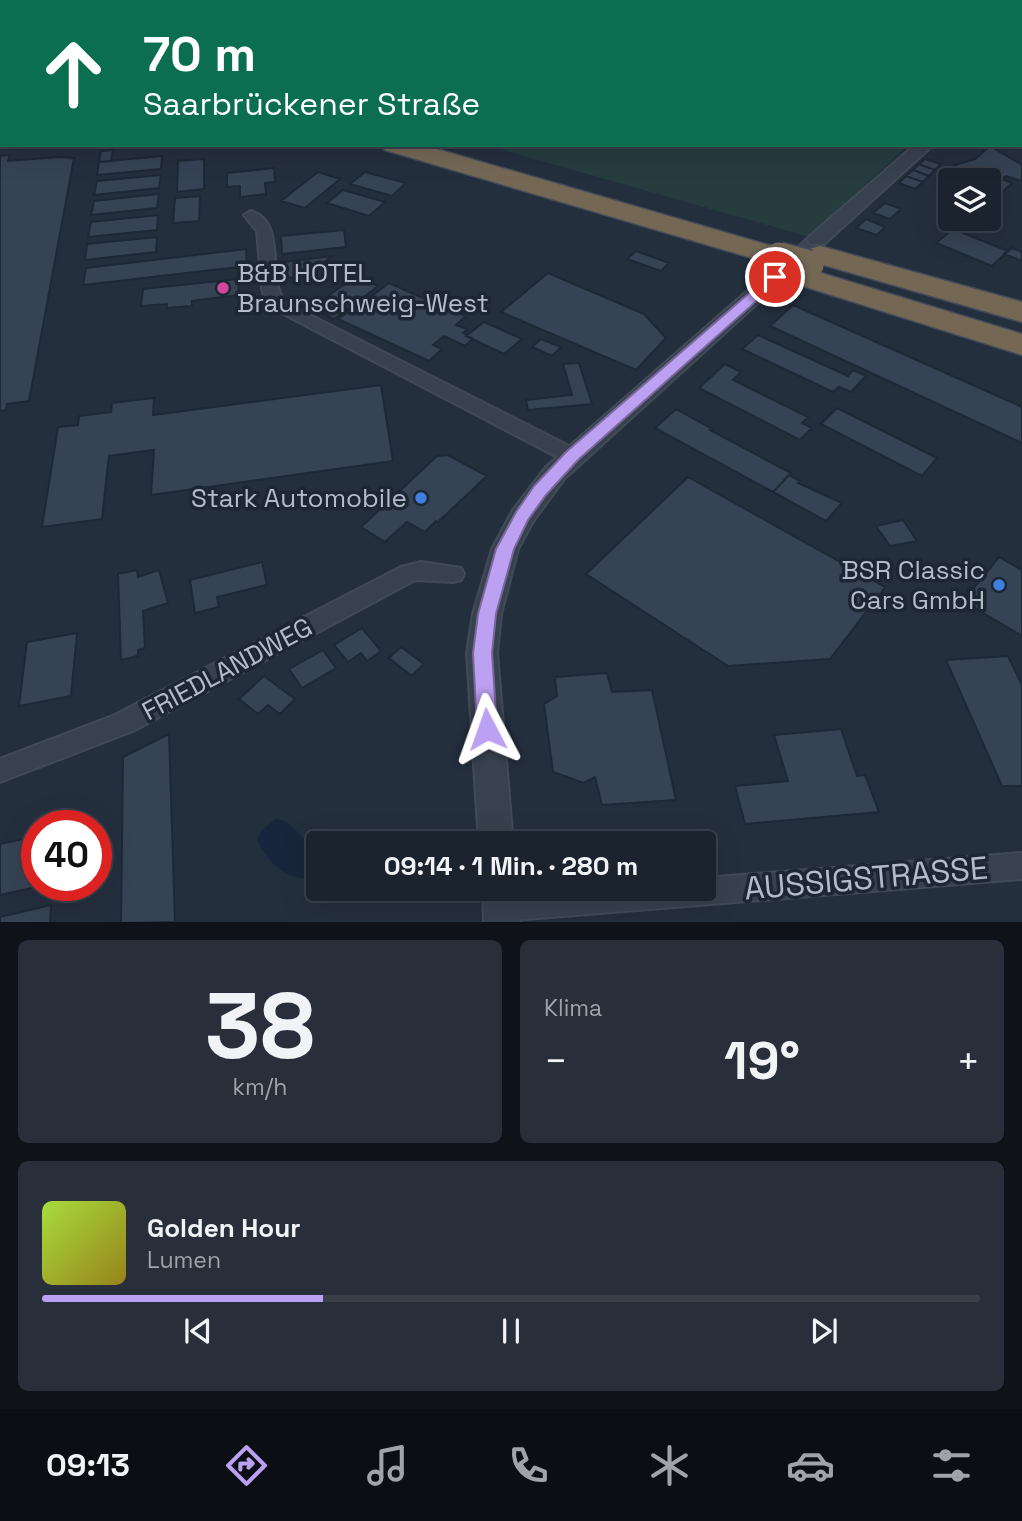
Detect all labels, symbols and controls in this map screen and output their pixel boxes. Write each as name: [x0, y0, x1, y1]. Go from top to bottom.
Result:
text: 70 m: [143, 23, 256, 85]
icon: ahead: [28, 28, 119, 119]
text: Saarbrückener Straße: [143, 84, 480, 124]
map controls: [938, 168, 1001, 231]
button: layers: [938, 168, 1001, 231]
pin: [745, 247, 805, 307]
place label: B&B HOTEL Braunschweig-West: [237, 256, 489, 320]
icon: arrive: [756, 258, 794, 296]
marker: B&B HOTEL Braunschweig-West: [215, 280, 231, 296]
place label: Stark Automobile: [191, 481, 407, 515]
marker: Stark Automobile: [413, 490, 429, 506]
place label: BSR Classic Cars GmbH: [842, 553, 985, 617]
marker: BSR Classic Cars GmbH: [991, 577, 1007, 593]
street label: FRIEDLANDWEG: [136, 610, 318, 728]
position arrow: [450, 692, 524, 766]
speed limit sign: 40: [21, 810, 112, 901]
street label: AUSSIGSTRASSE: [743, 847, 989, 909]
text: 09:14 · 1 Min. · 280 m: [384, 849, 638, 883]
text: 38: [205, 968, 315, 1085]
text: Klima: [544, 993, 602, 1023]
text: 19°: [724, 1028, 800, 1094]
text: −: [544, 1037, 568, 1085]
text: +: [956, 1037, 980, 1085]
text: km/h: [233, 1072, 287, 1102]
text: Golden Hour: [147, 1211, 301, 1245]
text: Lumen: [147, 1245, 221, 1275]
icon: previous: [179, 1312, 217, 1350]
icon: pause: [492, 1312, 530, 1350]
icon: next: [805, 1312, 843, 1350]
icon: directions: [222, 1441, 271, 1490]
icon: music: [363, 1441, 412, 1490]
icon: phone: [504, 1441, 553, 1490]
icon: climate: [645, 1441, 694, 1490]
icon: car: [786, 1441, 835, 1490]
icon: filters: [927, 1441, 976, 1490]
text: 09:13: [46, 1445, 130, 1485]

